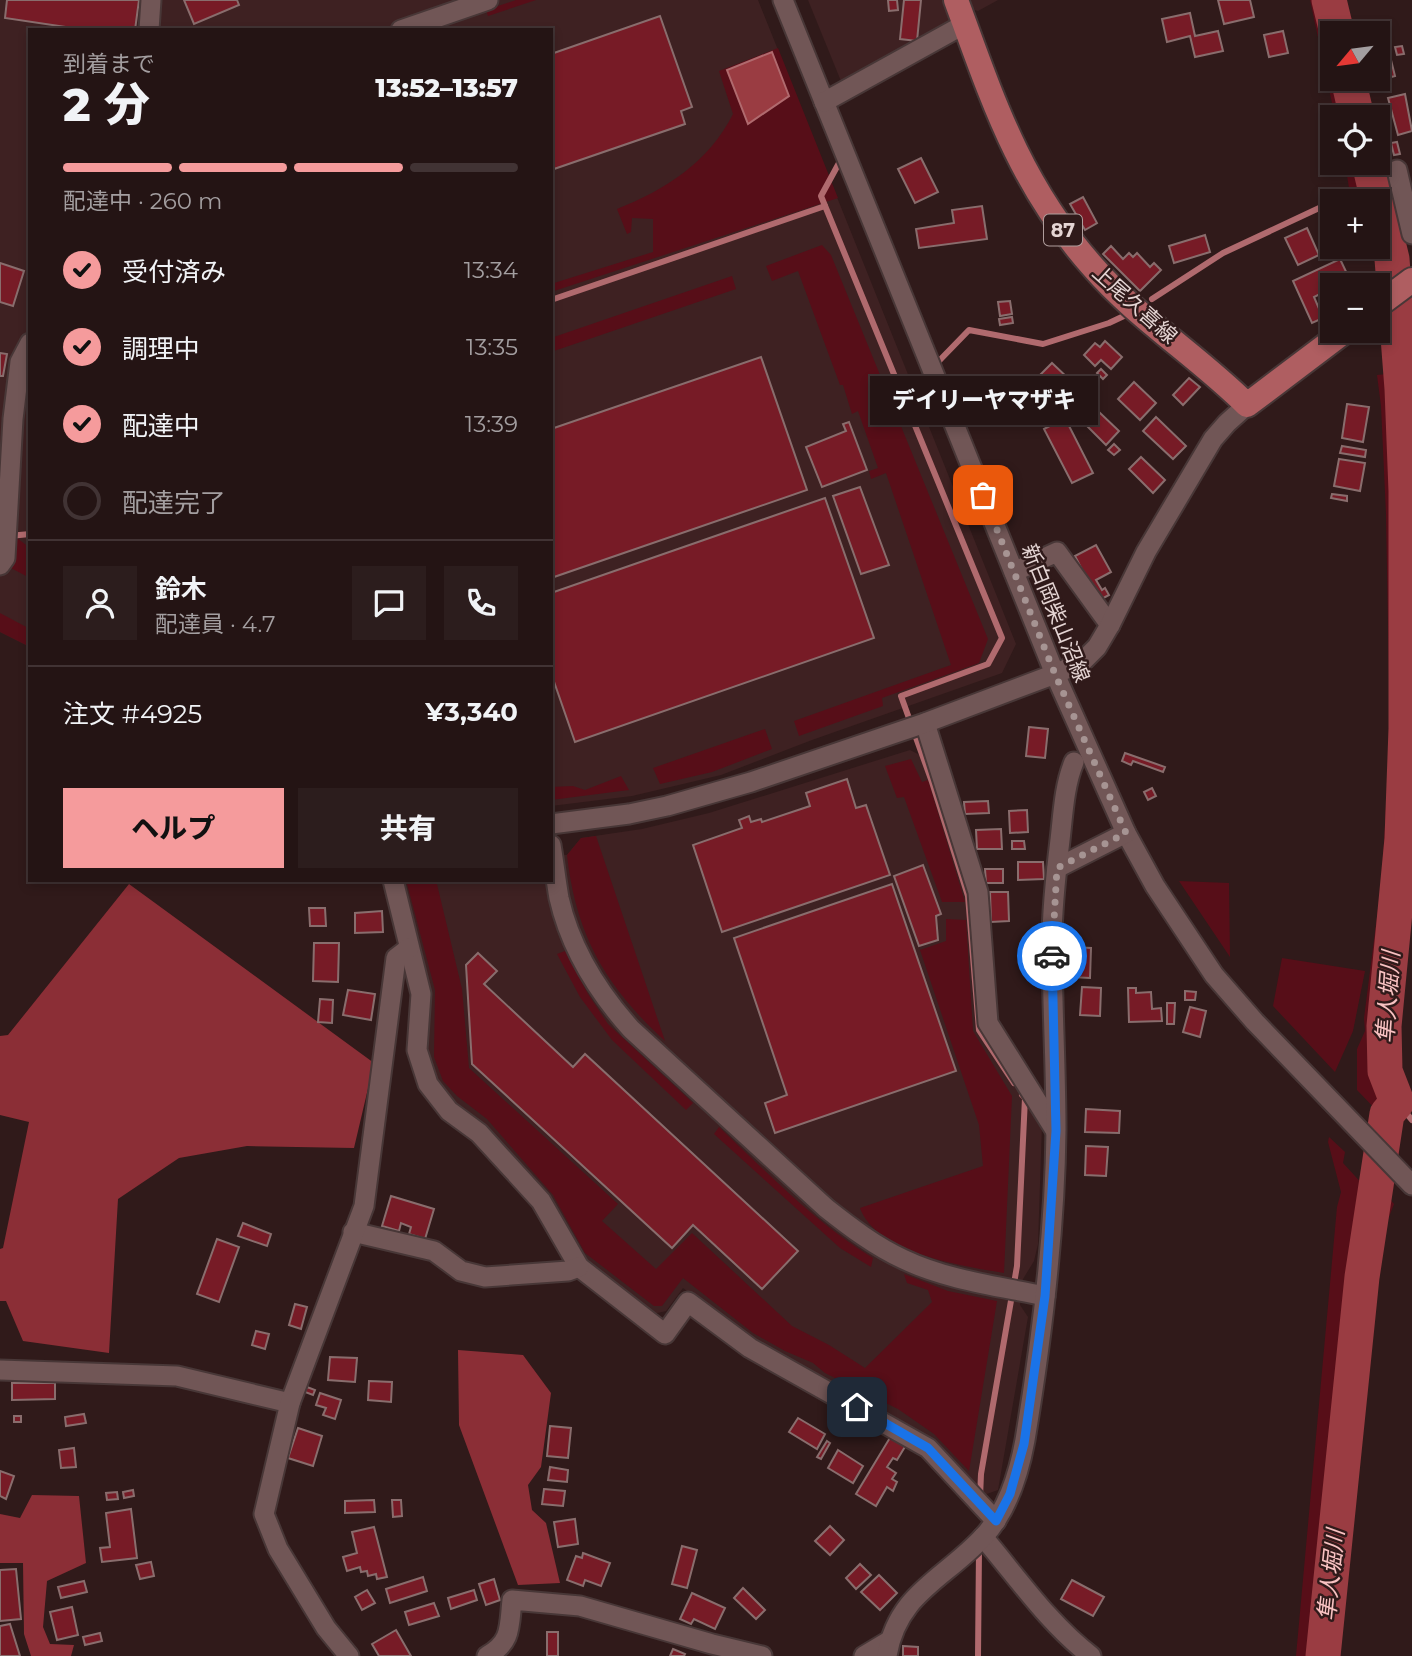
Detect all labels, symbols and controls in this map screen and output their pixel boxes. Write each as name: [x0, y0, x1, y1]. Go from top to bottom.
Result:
north arrow: [1320, 21, 1390, 91]
map controls: [1320, 21, 1390, 343]
text: 到着まで: [63, 50, 155, 78]
text: 13:52–13:57: [375, 72, 518, 104]
text: 2 分: [63, 76, 150, 133]
button: locate: [1320, 105, 1390, 175]
text: 配達中 · 260 m: [63, 187, 223, 215]
button: +: [1320, 189, 1390, 259]
road number: 87: [1044, 214, 1082, 246]
icon: check: [63, 251, 101, 289]
text: 受付済み: [122, 256, 226, 288]
text: 13:34: [464, 256, 518, 284]
street label: 上尾久喜線: [1088, 260, 1182, 348]
button: −: [1320, 273, 1390, 343]
icon: check: [63, 328, 101, 366]
text: 調理中: [122, 333, 200, 365]
text: 13:35: [466, 333, 518, 361]
callout: デイリーヤマザキ: [869, 376, 1097, 425]
text: デイリーヤマザキ: [892, 386, 1076, 414]
icon: check: [63, 405, 101, 443]
text: 配達中: [122, 410, 200, 442]
text: 13:39: [465, 410, 518, 438]
pin: [953, 465, 1013, 525]
icon: bag: [964, 476, 1002, 514]
text: 配達完了: [122, 487, 226, 519]
street label: 新白岡柴山沼線: [1017, 540, 1095, 686]
button: person: [63, 566, 137, 640]
button: chat: [352, 566, 426, 640]
button: phone: [444, 566, 518, 640]
text: 鈴木: [155, 573, 207, 605]
text: 配達員 · 4.7: [155, 610, 276, 638]
text: ¥3,340: [425, 696, 518, 728]
text: 注文 #4925: [63, 698, 202, 730]
button: ヘルプ: [63, 788, 284, 868]
button: 共有: [298, 788, 518, 868]
courier: [1017, 921, 1087, 991]
icon: car: [1033, 937, 1071, 975]
water label: 隼人堀川: [1371, 947, 1405, 1044]
pin: [827, 1377, 887, 1437]
icon: home: [838, 1388, 876, 1426]
water label: 隼人堀川: [1312, 1525, 1350, 1622]

